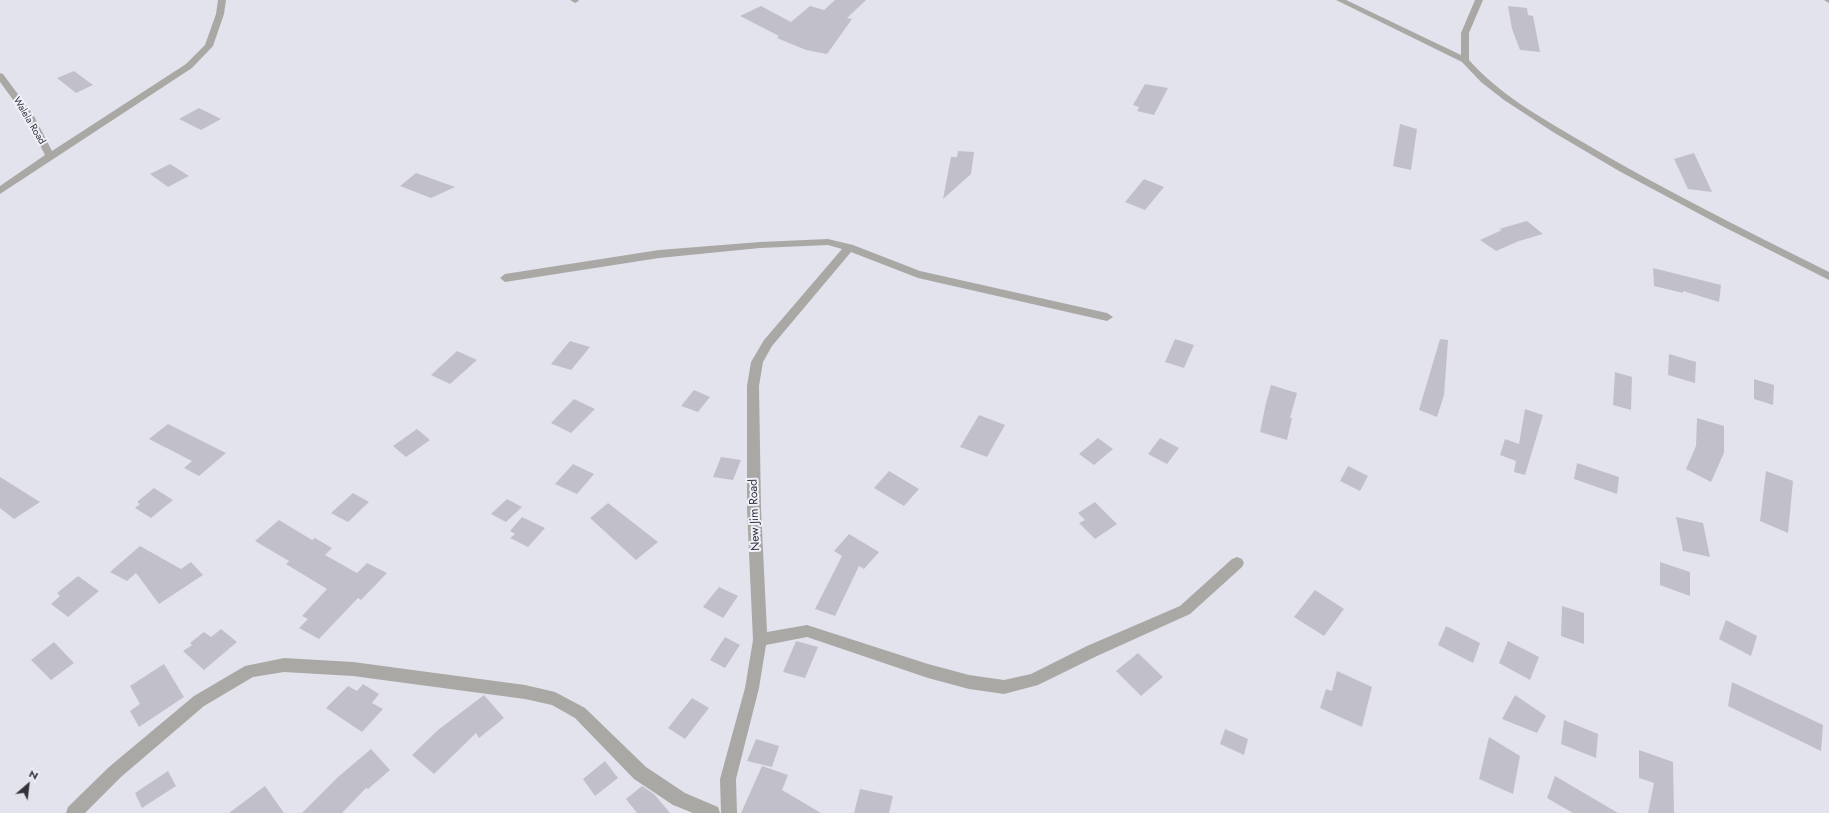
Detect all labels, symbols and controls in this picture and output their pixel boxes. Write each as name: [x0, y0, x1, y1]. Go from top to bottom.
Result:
street label: Walela Road: [10, 95, 48, 147]
street label: New Jim Road: [747, 479, 763, 551]
north arrow: [8, 765, 48, 805]
text: N: [26, 765, 41, 784]

